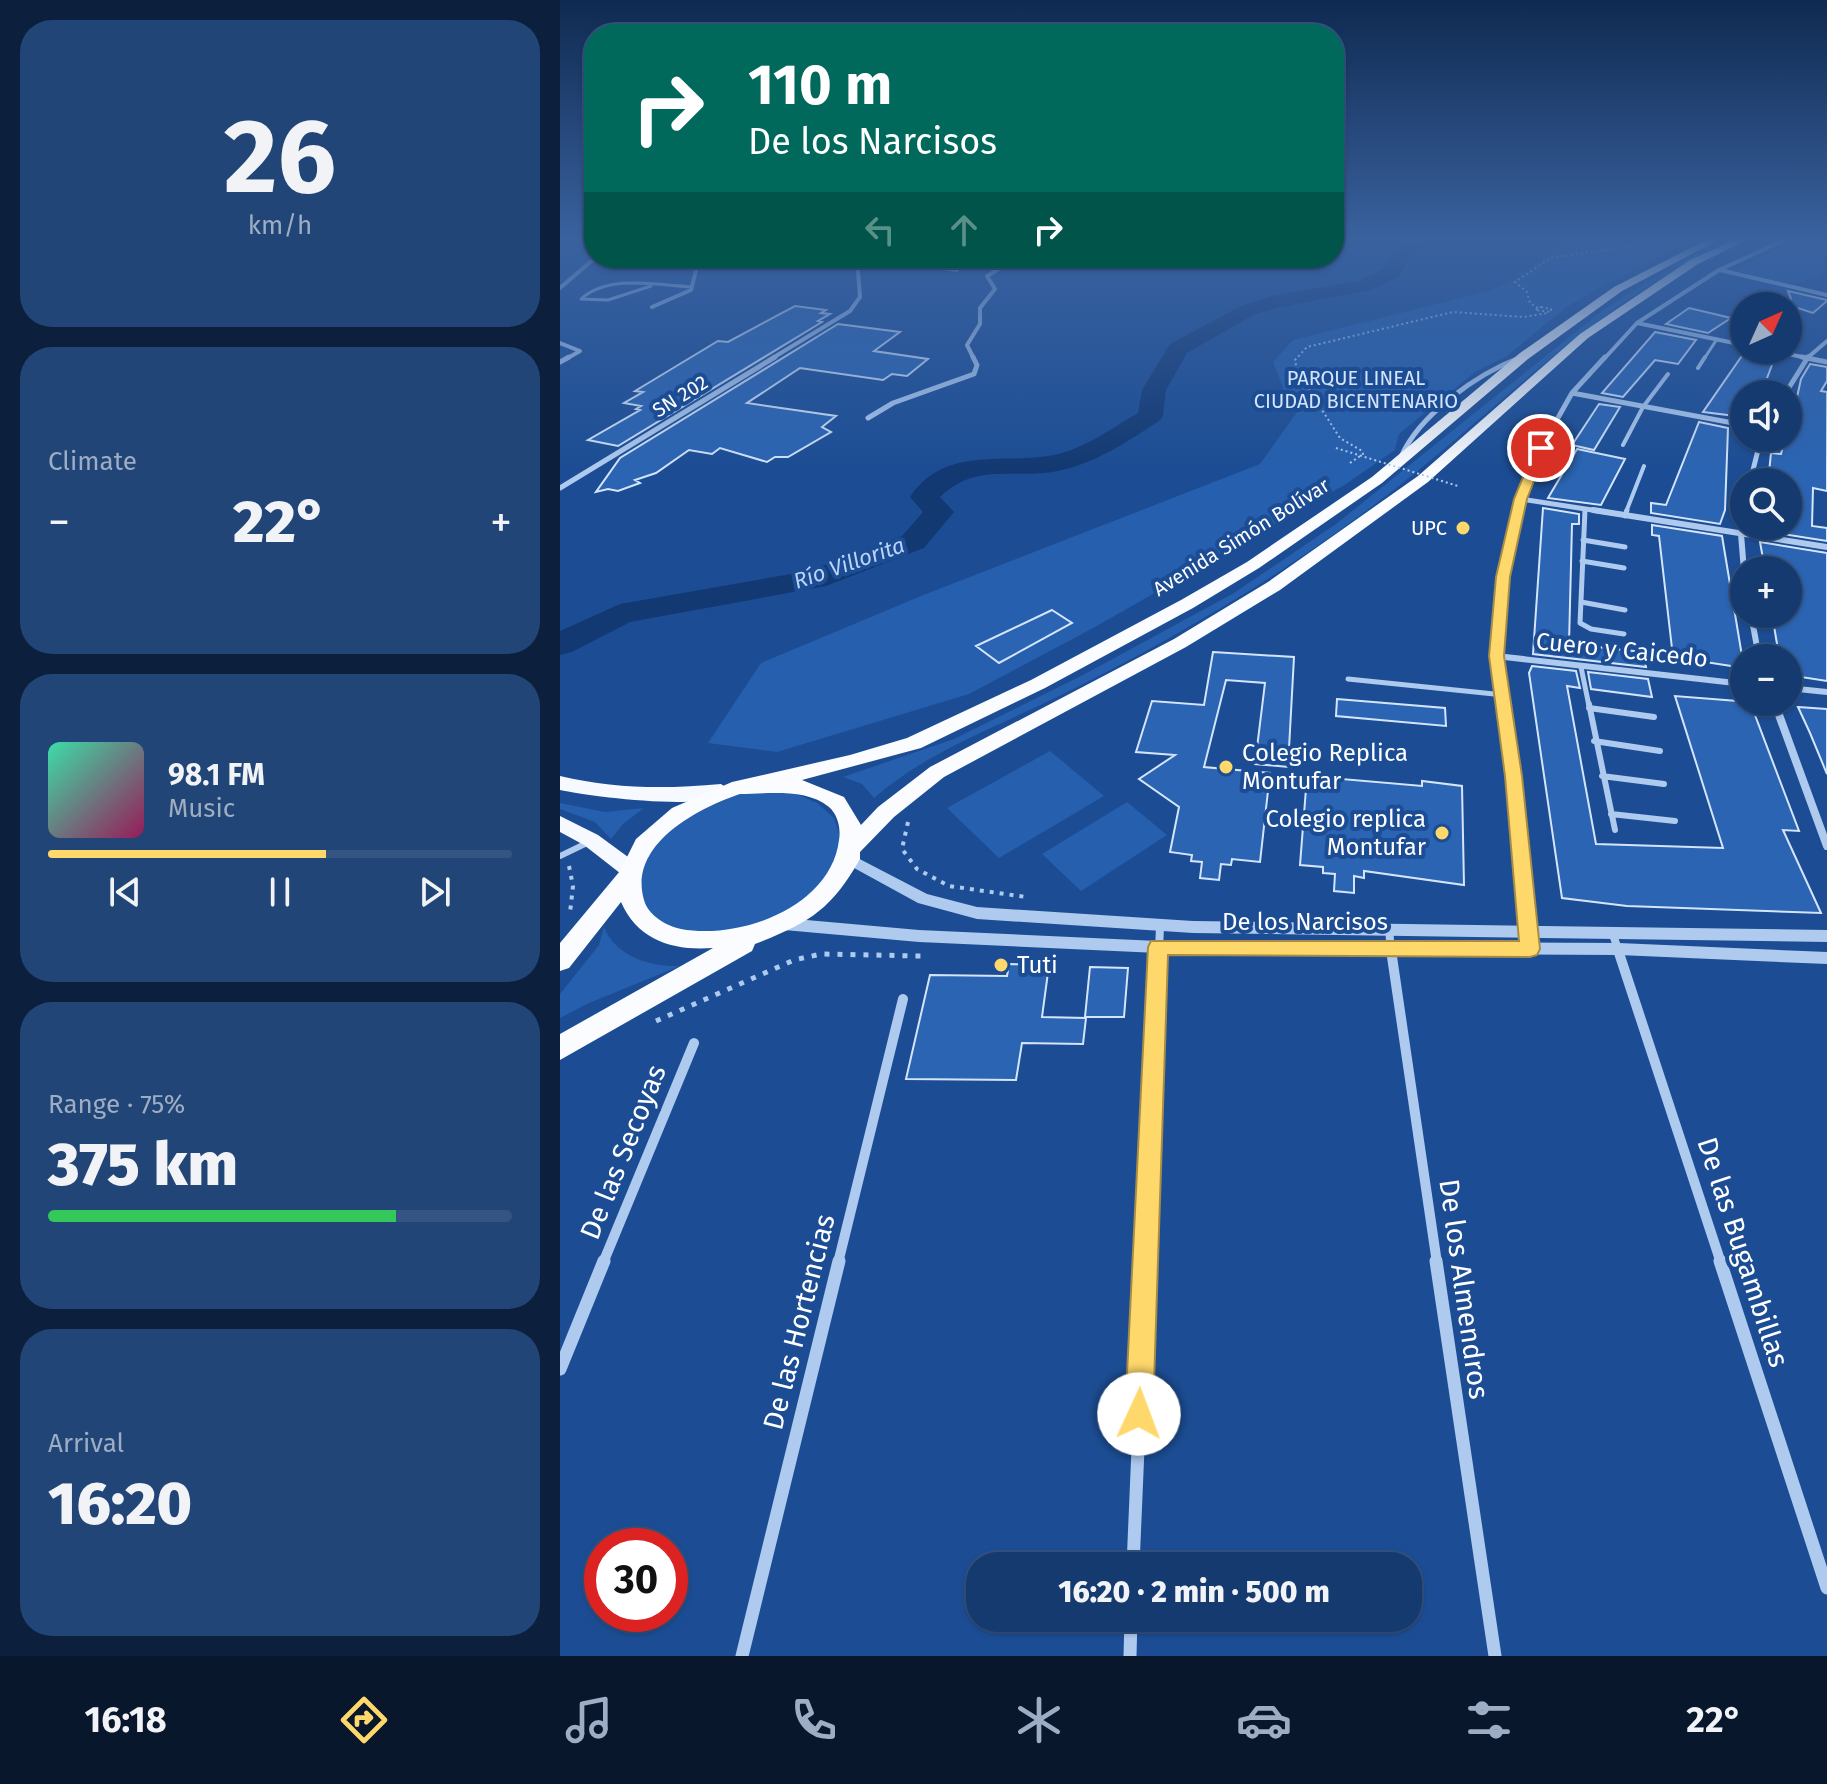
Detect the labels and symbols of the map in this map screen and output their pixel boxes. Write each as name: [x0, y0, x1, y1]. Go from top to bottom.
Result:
north arrow: [1730, 292, 1802, 364]
park label: PARQUE LINEAL CIUDAD BICENTENARIO: [1254, 366, 1458, 413]
street label: SN 202: [648, 370, 712, 422]
pin: [1507, 414, 1575, 482]
street label: Avenida Simón Bolívar: [1148, 473, 1334, 601]
place label: UPC: [1411, 516, 1447, 540]
marker: UPC: [1454, 519, 1472, 537]
water label: Río Villorita: [790, 531, 908, 595]
street label: Cuero y Caicedo: [1535, 627, 1709, 673]
place label: Colegio Replica Montufar: [1242, 739, 1408, 795]
marker: Colegio Replica Montufar: [1217, 758, 1235, 776]
place label: Colegio replica Montufar: [1265, 805, 1427, 861]
marker: Colegio replica Montufar: [1433, 824, 1451, 842]
street label: De los Narcisos: [1222, 908, 1388, 936]
place label: Tuti: [1017, 951, 1058, 979]
marker: Tuti: [992, 956, 1010, 974]
street label: De las Secoyas: [573, 1060, 673, 1244]
street label: De las Bugambillas: [1690, 1133, 1796, 1371]
street label: De los Almendros: [1432, 1177, 1496, 1401]
street label: De las Hortencias: [756, 1211, 842, 1433]
position arrow: [1097, 1372, 1181, 1456]
speed limit sign: 30: [584, 1528, 688, 1632]

